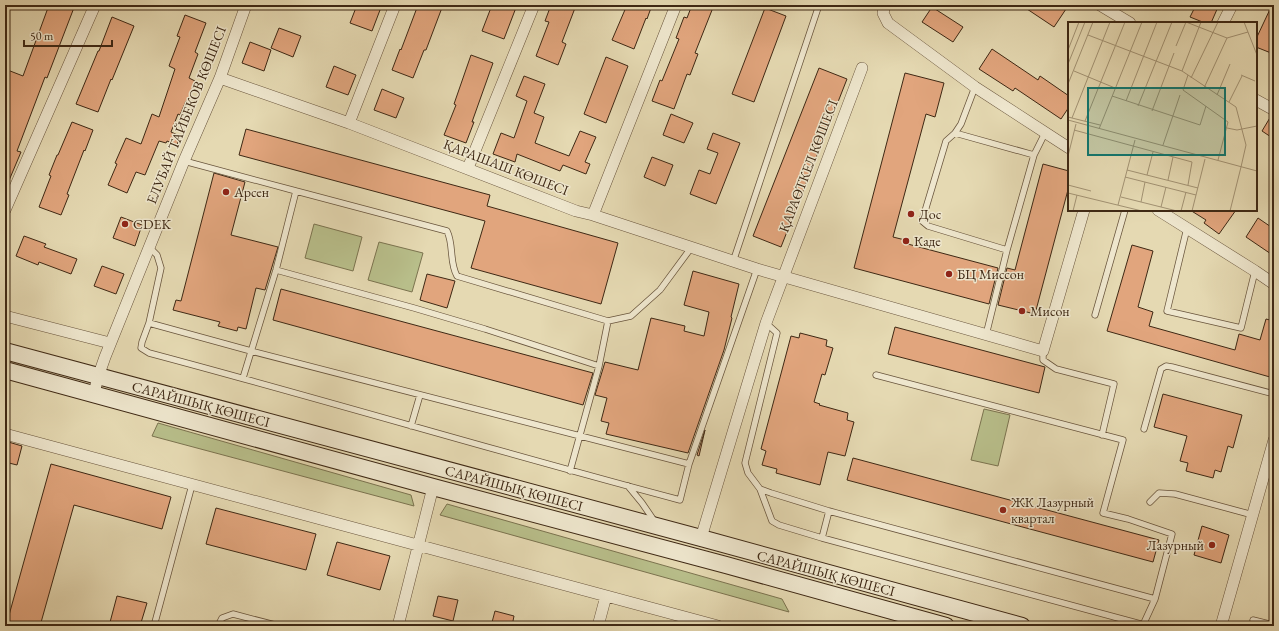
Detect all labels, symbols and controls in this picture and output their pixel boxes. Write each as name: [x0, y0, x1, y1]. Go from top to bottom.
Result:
scale bar: [24, 22, 112, 48]
inset map: [1068, 22, 1257, 211]
street label: ЕЛУБАЙ ТАЙБЕКОВ КӨШЕСІ: [142, 23, 230, 207]
text: 50 m: [30, 28, 54, 44]
street label: ҚАРАӨТКЕЛ КӨШЕСІ: [774, 97, 842, 235]
street label: ҚАРАШАШ КӨШЕСІ: [441, 135, 571, 199]
place label: Арсен: [233, 183, 269, 201]
marker: Арсен: [221, 187, 231, 197]
place label: Дос: [919, 205, 942, 223]
marker: Дос: [906, 209, 916, 219]
place label: CDEK: [133, 215, 171, 233]
marker: CDEK: [120, 219, 130, 229]
place label: Каде: [914, 232, 941, 250]
marker: Каде: [901, 236, 911, 246]
place label: БЦ Миссон: [957, 265, 1024, 283]
marker: БЦ Миссон: [944, 269, 954, 279]
place label: Мисон: [1030, 302, 1070, 320]
marker: Мисон: [1017, 306, 1027, 316]
street label: САРАЙШЫҚ КӨШЕСІ: [130, 377, 272, 431]
street label: САРАЙШЫҚ КӨШЕСІ: [443, 461, 585, 515]
place label: ЖК Лазурный квартал: [1010, 493, 1095, 527]
marker: ЖК Лазурный квартал: [998, 505, 1008, 515]
place label: Лазурный: [1147, 536, 1205, 554]
marker: Лазурный: [1207, 540, 1217, 550]
street label: САРАЙШЫҚ КӨШЕСІ: [755, 546, 897, 600]

